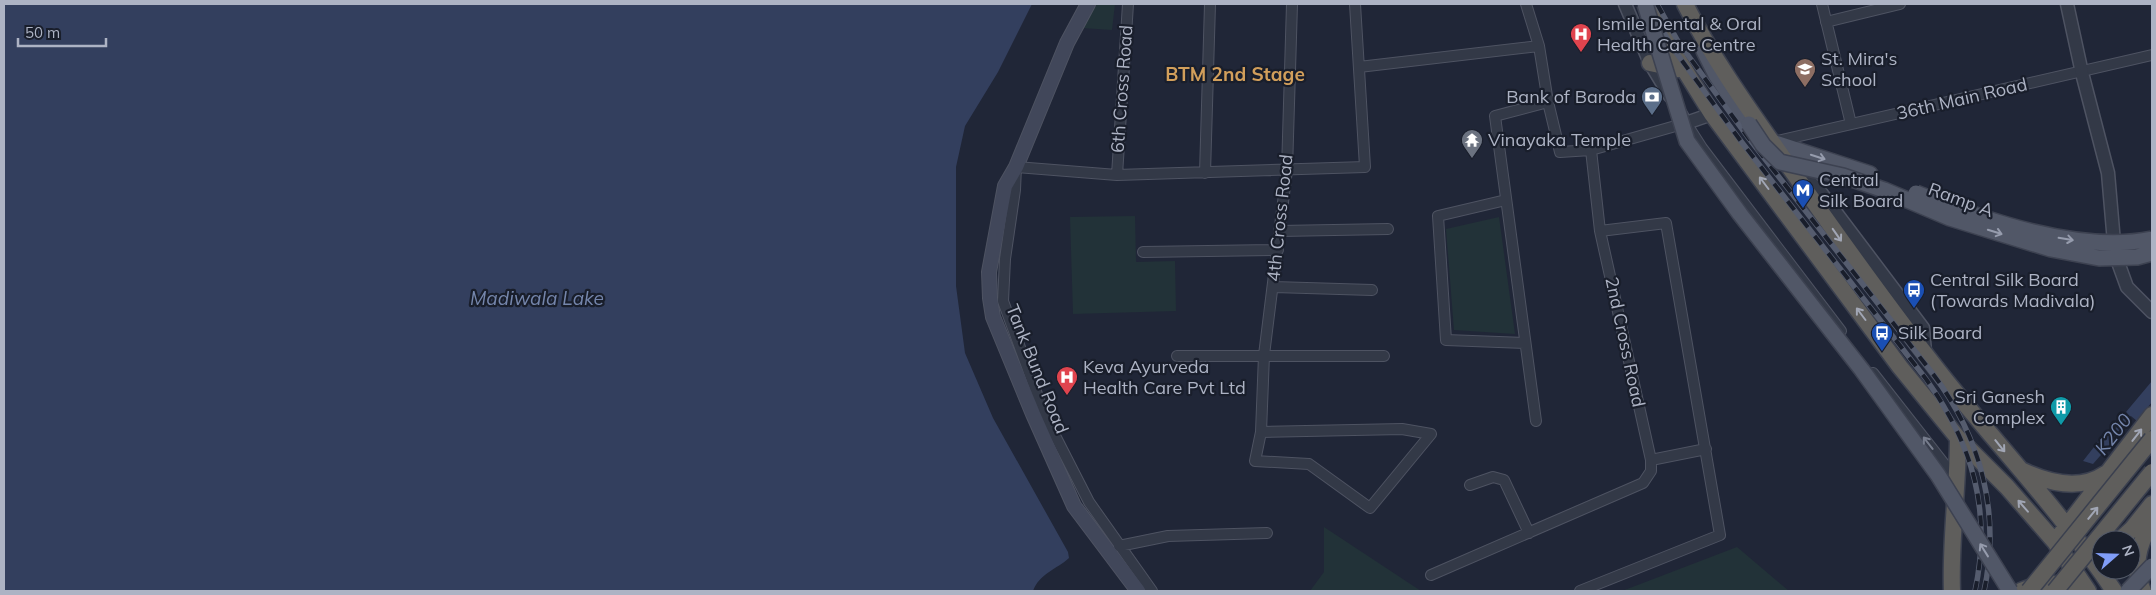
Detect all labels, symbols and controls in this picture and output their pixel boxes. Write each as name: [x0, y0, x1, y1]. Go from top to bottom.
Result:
place label: Ismile Dental & Oral Health Care Centre: [1597, 12, 1762, 56]
scale bar: [18, 15, 105, 47]
hospital icon: Ismile Dental & Oral Health Care Centre: [1569, 22, 1593, 53]
text: 50 m: [25, 23, 60, 42]
street label: 6th Cross Road: [1106, 24, 1137, 154]
place label: St. Mira's School: [1821, 47, 1897, 91]
school or university icon: St. Mira's School: [1793, 57, 1817, 88]
district label: BTM 2nd Stage: [1165, 62, 1305, 86]
street label: 36th Main Road: [1894, 72, 2029, 125]
place label: Bank of Baroda: [1506, 85, 1636, 108]
bank icon: Bank of Baroda: [1640, 85, 1664, 116]
temple icon: Vinayaka Temple: [1460, 128, 1484, 159]
place label: Vinayaka Temple: [1488, 128, 1631, 151]
street label: 4th Cross Road: [1261, 153, 1298, 283]
one-way arrow: [1810, 153, 1826, 163]
place label: Central Silk Board: [1819, 168, 1903, 212]
one-way arrow: [1759, 176, 1769, 190]
street label: Ramp A: [1925, 177, 1997, 222]
metro station icon: Central Silk Board: [1791, 178, 1815, 209]
one-way arrow: [1832, 227, 1842, 241]
one-way arrow: [1987, 228, 2003, 238]
one-way arrow: [2057, 234, 2073, 244]
place label: Central Silk Board (Towards Madivala): [1930, 268, 2096, 312]
street label: 2nd Cross Road: [1600, 275, 1651, 409]
bus stop icon: Central Silk Board (Towards Madivala): [1902, 278, 1926, 309]
water label: Madiwala Lake: [470, 286, 604, 310]
street label: Tank Bund Road: [1001, 301, 1074, 437]
one-way arrow: [1856, 307, 1866, 321]
bus stop icon: Silk Board: [1870, 321, 1894, 352]
place label: Silk Board: [1898, 321, 1982, 344]
place label: Keva Ayurveda Health Care Pvt Ltd: [1083, 355, 1246, 399]
hospital icon: Keva Ayurveda Health Care Pvt Ltd: [1055, 365, 1079, 396]
place label: Sri Ganesh Complex: [1954, 385, 2045, 429]
building icon: Sri Ganesh Complex: [2049, 395, 2073, 426]
water label: K200: [2089, 408, 2137, 460]
one-way arrow: [2132, 429, 2143, 442]
one-way arrow: [1922, 436, 1933, 449]
one-way arrow: [1994, 439, 2005, 452]
one-way arrow: [2017, 499, 2029, 512]
one-way arrow: [2087, 507, 2098, 520]
north arrow: [2091, 530, 2141, 580]
one-way arrow: [1979, 543, 1989, 557]
text: N: [2118, 543, 2138, 559]

